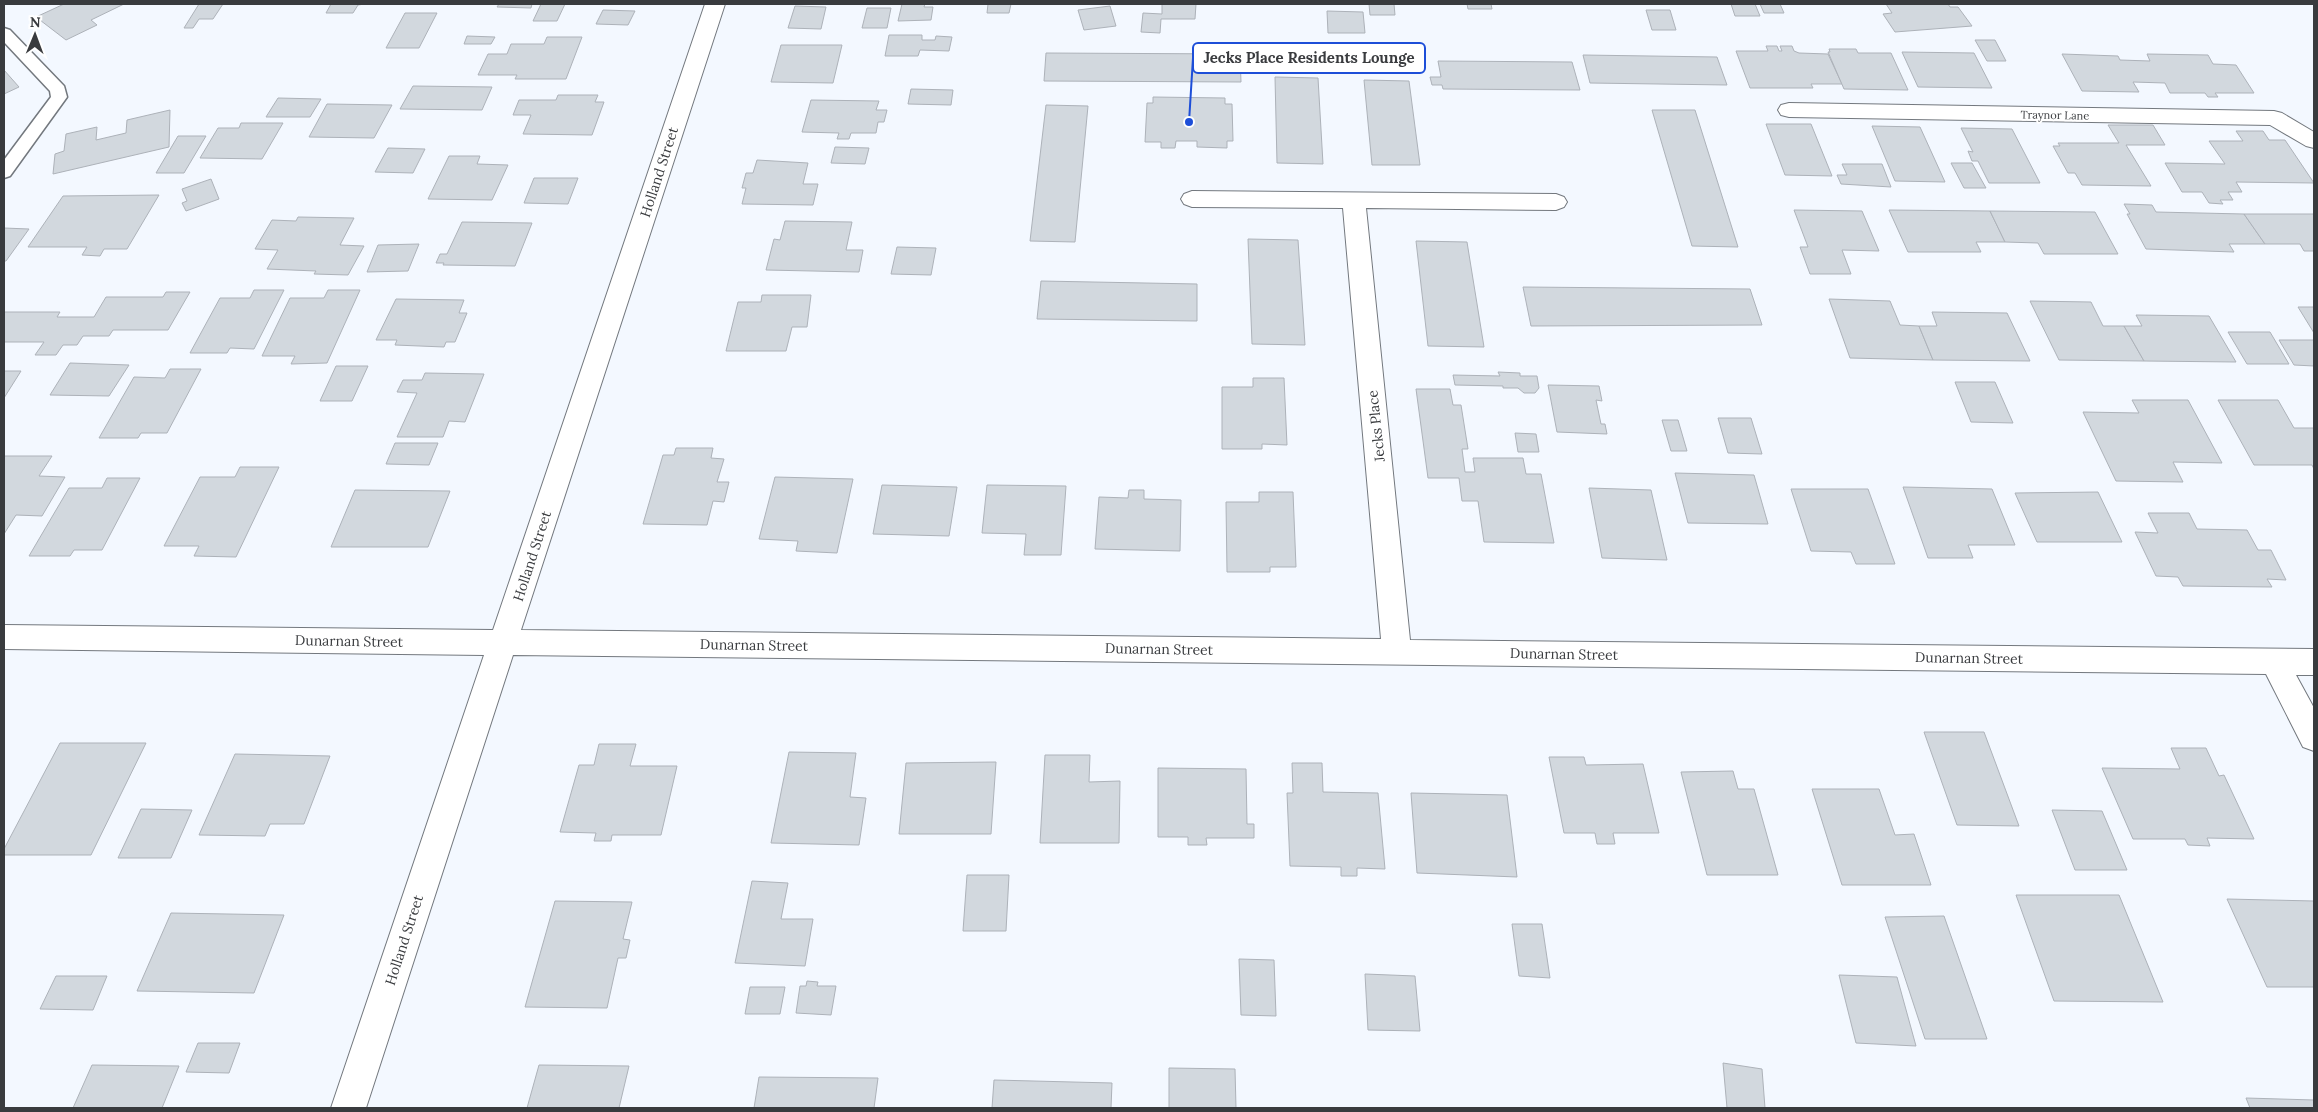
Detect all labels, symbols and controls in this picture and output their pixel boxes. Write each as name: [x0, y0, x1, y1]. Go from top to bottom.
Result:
north arrow: [10, 10, 60, 60]
text: N: [30, 13, 41, 31]
callout: Jecks Place Residents Lounge: [1193, 43, 1425, 73]
text: Jecks Place Residents Lounge: [1203, 48, 1415, 67]
street label: Traynor Lane: [2021, 107, 2089, 123]
street label: Holland Street: [636, 124, 682, 219]
street label: Jecks Place: [1363, 389, 1389, 464]
street label: Holland Street: [509, 508, 555, 603]
street label: Dunarnan Street: [295, 631, 404, 651]
street label: Dunarnan Street: [700, 635, 809, 655]
street label: Dunarnan Street: [1105, 639, 1214, 659]
street label: Dunarnan Street: [1510, 644, 1619, 664]
street label: Dunarnan Street: [1915, 648, 2024, 668]
street label: Holland Street: [381, 892, 427, 987]

